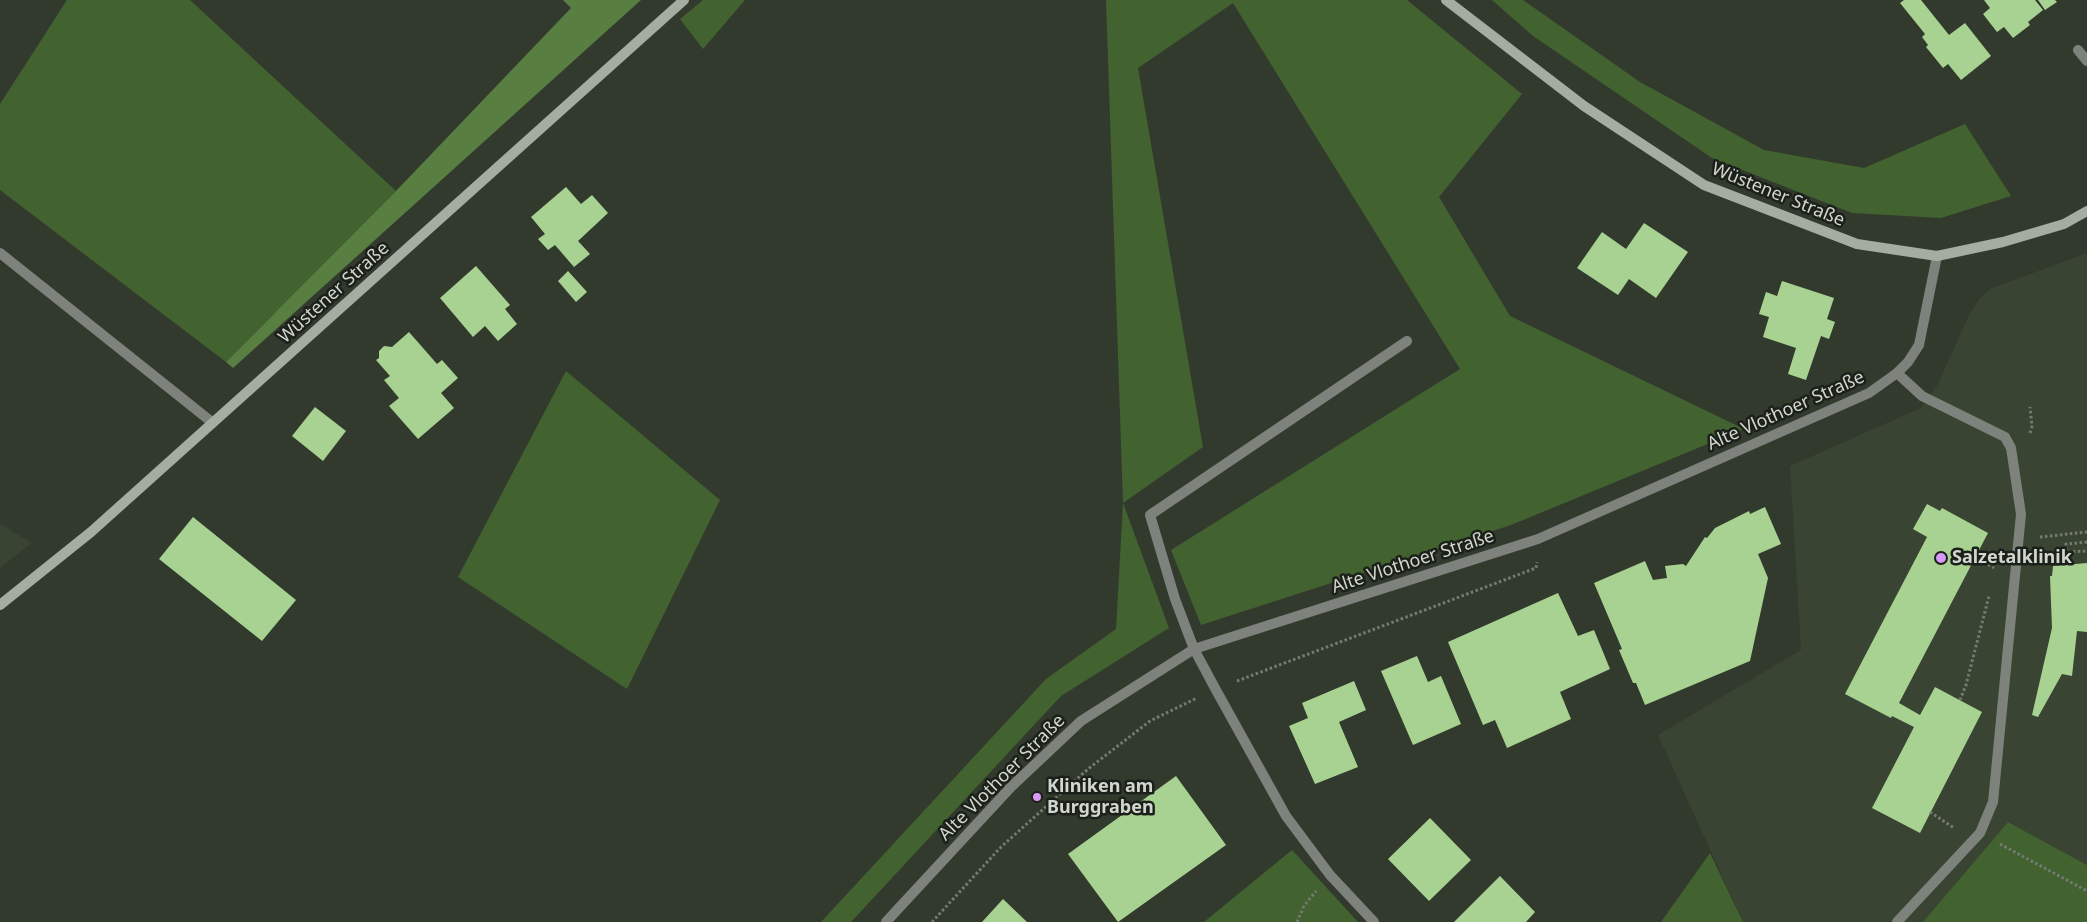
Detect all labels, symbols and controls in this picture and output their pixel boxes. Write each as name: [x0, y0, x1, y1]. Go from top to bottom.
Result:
street label: Wüstener Straße: [1708, 159, 1848, 231]
street label: Wüstener Straße: [274, 238, 394, 348]
street label: Alte Vlothoer Straße: [1704, 367, 1868, 455]
street label: Alte Vlothoer Straße: [1329, 526, 1497, 598]
place label: Salzetalklinik: [1952, 547, 2072, 569]
marker: Salzetalklinik: [1934, 551, 1948, 565]
street label: Alte Vlothoer Straße: [934, 710, 1070, 846]
place label: Kliniken am Burggraben: [1047, 776, 1154, 819]
marker: Kliniken am Burggraben: [1031, 791, 1043, 803]

